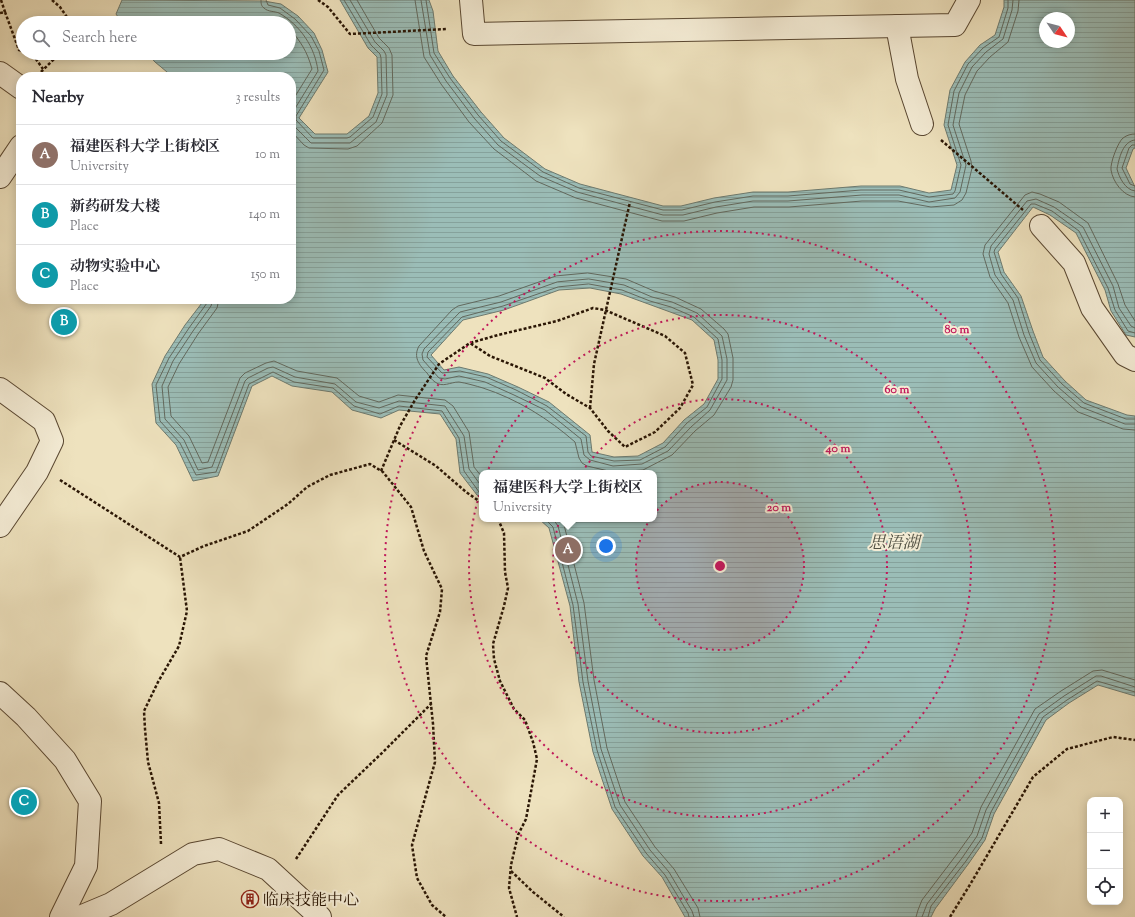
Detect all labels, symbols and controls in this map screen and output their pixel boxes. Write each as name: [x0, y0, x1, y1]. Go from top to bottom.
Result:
north arrow: [1039, 12, 1075, 48]
search box: [16, 16, 296, 60]
icon: search: [30, 27, 52, 49]
text: Search here: [62, 28, 137, 49]
text: Nearby: [32, 86, 84, 110]
text: 3 results: [235, 89, 280, 107]
text: 福建医科大学上街校区: [70, 137, 220, 158]
text: A: [40, 146, 50, 164]
text: 10 m: [255, 146, 280, 164]
text: University: [70, 158, 129, 176]
text: 新药研发大楼: [70, 197, 160, 218]
text: B: [41, 206, 49, 224]
text: 140 m: [249, 206, 280, 224]
text: Place: [70, 218, 99, 236]
text: 动物实验中心: [70, 257, 160, 278]
text: C: [40, 266, 50, 284]
text: 150 m: [251, 266, 280, 284]
text: Place: [70, 278, 99, 296]
pin: B: [51, 307, 77, 337]
text: 80 m: [945, 321, 969, 339]
text: 60 m: [885, 381, 909, 399]
text: 40 m: [825, 440, 850, 458]
popup: [479, 470, 657, 522]
text: 福建医科大学上街校区: [493, 478, 643, 499]
text: University: [493, 499, 552, 517]
text: 20 m: [767, 499, 791, 517]
water label: 思语湖: [869, 532, 922, 556]
pin: A: [555, 535, 581, 565]
your location: [596, 536, 616, 556]
centre of rings: [713, 559, 727, 573]
pin: C: [11, 787, 37, 817]
map controls: [1087, 797, 1123, 905]
button: +: [1087, 797, 1123, 833]
button: −: [1087, 833, 1123, 869]
button: locate: [1087, 869, 1123, 905]
building icon: 临床技能中心: [240, 889, 260, 909]
place label: 临床技能中心: [263, 890, 359, 913]

